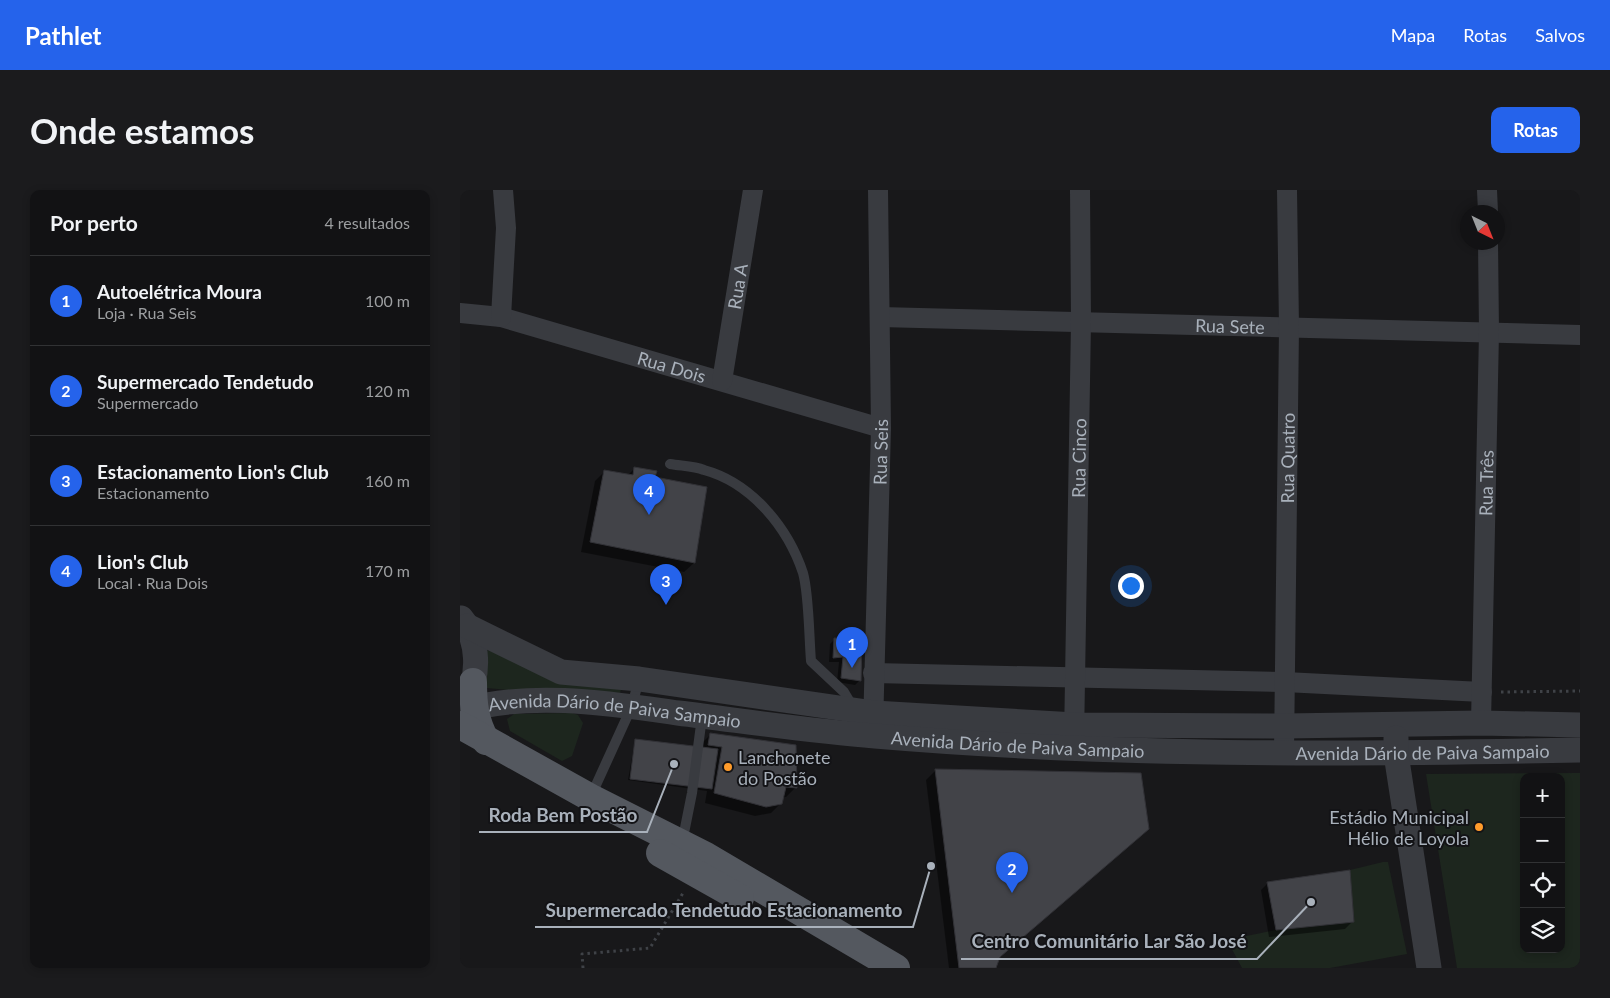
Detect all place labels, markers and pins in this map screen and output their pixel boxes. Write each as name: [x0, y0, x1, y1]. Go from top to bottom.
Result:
pin: 4: [633, 474, 665, 515]
pin: 3: [650, 564, 682, 605]
pin: 1: [836, 627, 868, 668]
place label: Lanchonete do Postão: [738, 746, 830, 789]
marker: Lanchonete do Postão: [722, 761, 734, 773]
callout: Roda Bem Postão: [479, 798, 647, 832]
place label: Estádio Municipal Hélio de Loyola: [1329, 806, 1469, 849]
marker: Estádio Municipal Hélio de Loyola: [1473, 821, 1485, 833]
pin: 2: [996, 852, 1028, 893]
callout: Supermercado Tendetudo Estacionamento: [535, 893, 913, 927]
callout: Centro Comunitário Lar São José: [961, 925, 1257, 959]

